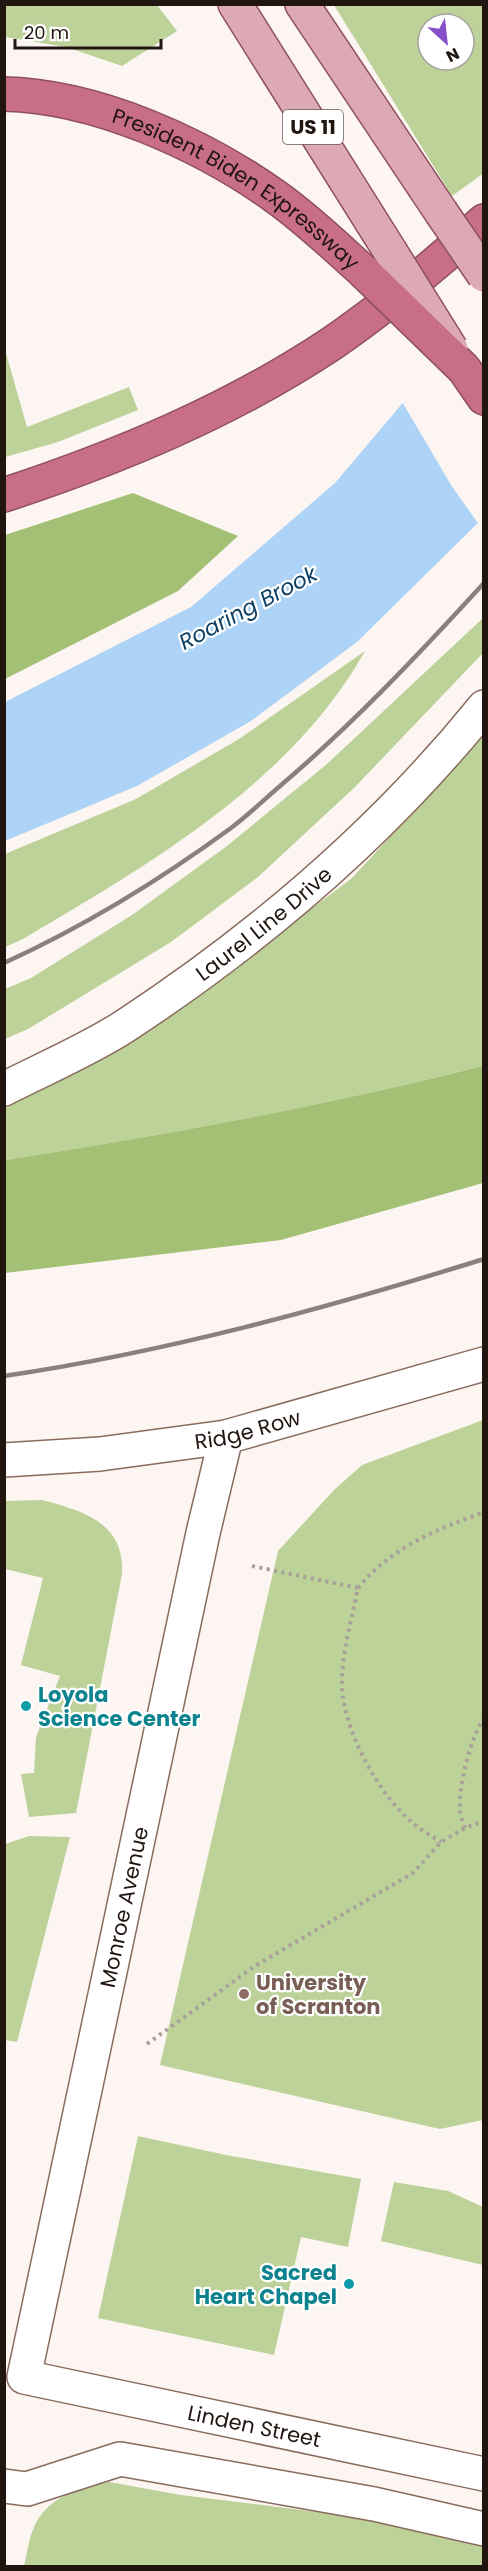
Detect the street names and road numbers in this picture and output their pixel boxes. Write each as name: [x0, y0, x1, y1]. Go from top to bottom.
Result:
street label: President Biden Expressway: [109, 101, 366, 276]
road number: US 11: [283, 110, 343, 144]
street label: Laurel Line Drive: [189, 859, 338, 987]
street label: Ridge Row: [193, 1402, 304, 1456]
street label: Monroe Avenue: [93, 1824, 155, 1990]
street label: Linden Street: [185, 2397, 324, 2454]

